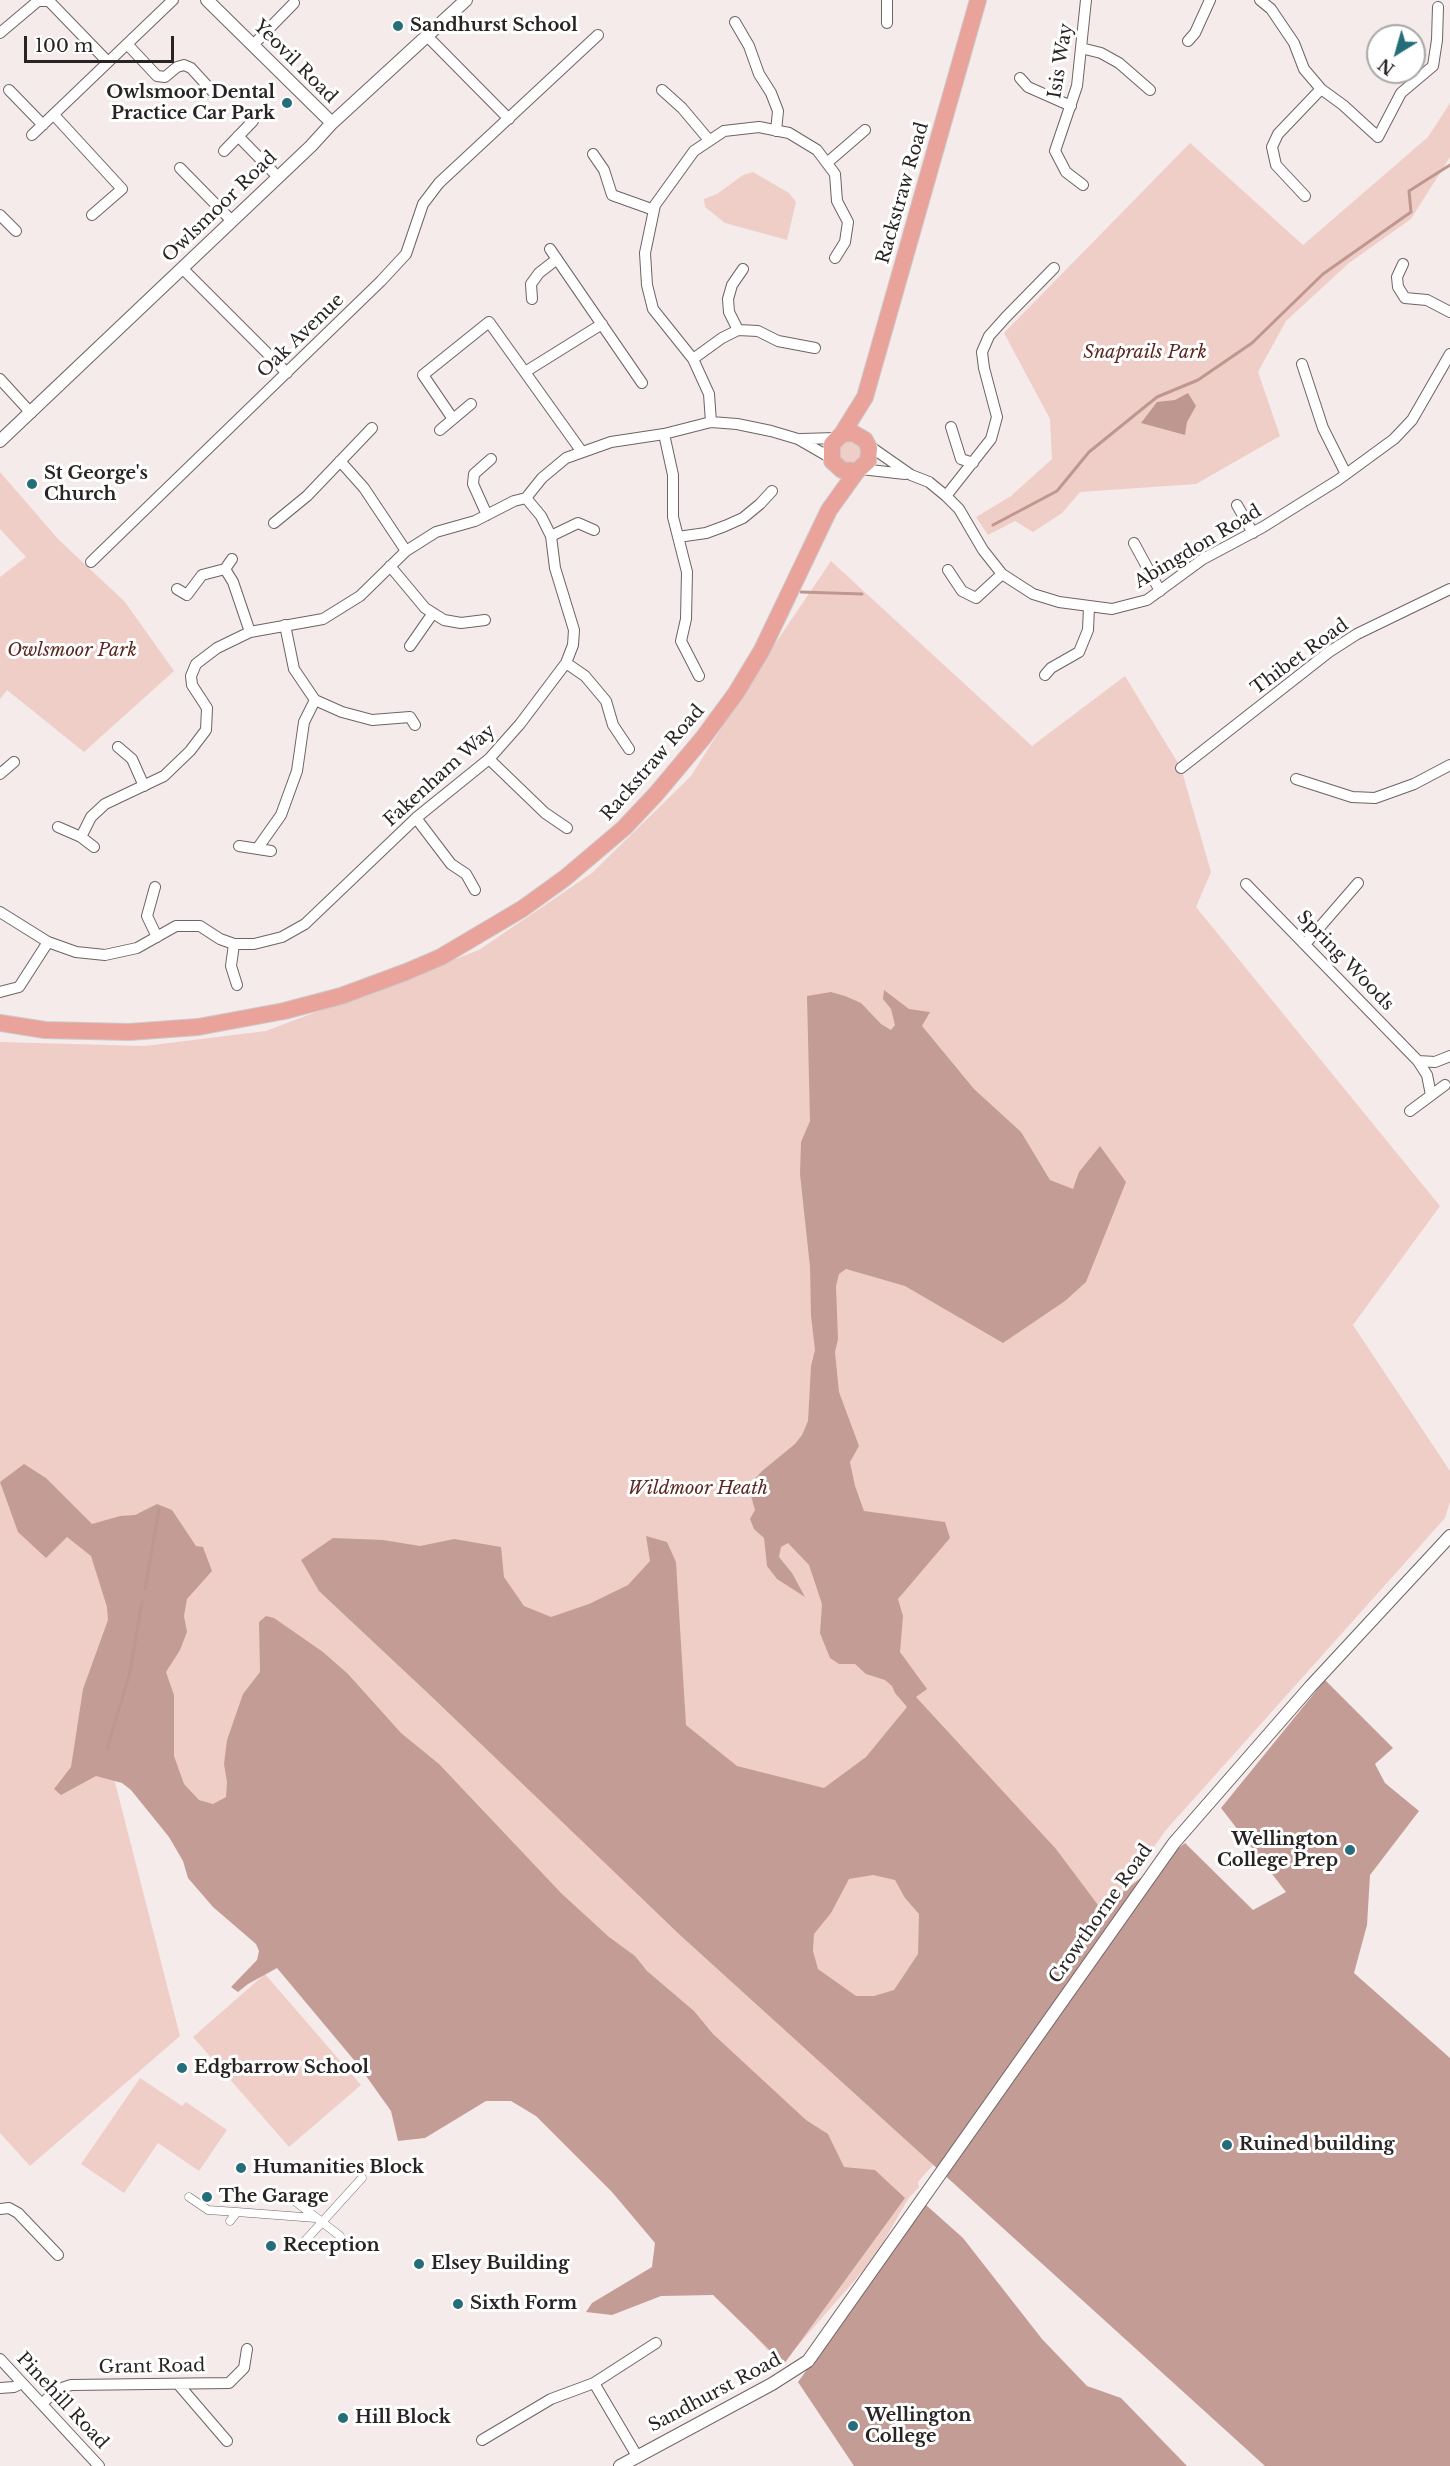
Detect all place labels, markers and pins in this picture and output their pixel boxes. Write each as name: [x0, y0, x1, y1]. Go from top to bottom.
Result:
place label: Sandhurst School: [410, 15, 578, 37]
marker: Sandhurst School: [391, 19, 405, 33]
place label: Owlsmoor Dental Practice Car Park: [106, 82, 275, 124]
marker: Owlsmoor Dental Practice Car Park: [280, 96, 294, 110]
place label: St George's Church: [44, 463, 148, 506]
marker: St George's Church: [25, 477, 39, 491]
place label: Wellington College Prep: [1217, 1829, 1338, 1872]
marker: Wellington College Prep: [1343, 1843, 1357, 1857]
place label: Edgbarrow School: [194, 2057, 369, 2079]
marker: Edgbarrow School: [175, 2061, 189, 2075]
place label: Ruined building: [1239, 2134, 1394, 2156]
marker: Ruined building: [1220, 2138, 1234, 2152]
place label: Humanities Block: [253, 2157, 424, 2179]
marker: Humanities Block: [234, 2161, 248, 2175]
place label: The Garage: [219, 2186, 329, 2208]
marker: The Garage: [200, 2190, 214, 2204]
place label: Reception: [283, 2235, 380, 2257]
marker: Reception: [264, 2239, 278, 2253]
place label: Elsey Building: [431, 2253, 569, 2275]
marker: Elsey Building: [412, 2257, 426, 2271]
place label: Sixth Form: [470, 2293, 577, 2315]
marker: Sixth Form: [451, 2297, 465, 2311]
place label: Wellington College: [865, 2405, 971, 2448]
place label: Hill Block: [355, 2407, 451, 2429]
marker: Hill Block: [336, 2411, 350, 2425]
marker: Wellington College: [846, 2419, 860, 2433]

